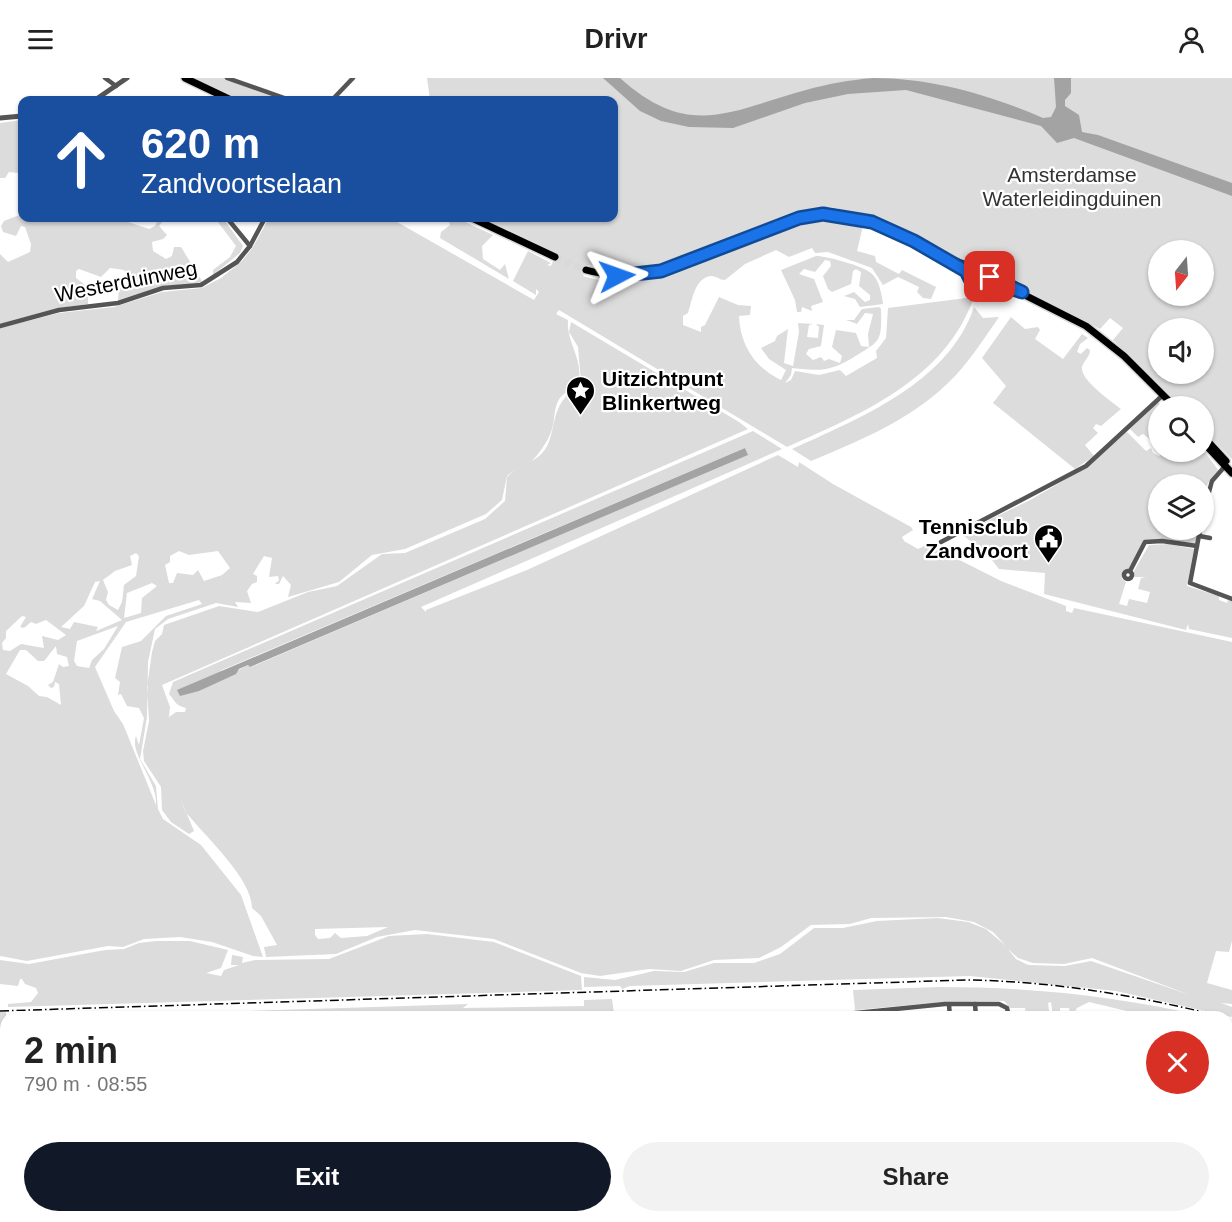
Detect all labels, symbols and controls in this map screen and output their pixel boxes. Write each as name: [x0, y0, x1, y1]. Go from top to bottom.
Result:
icon: menu: [24, 23, 57, 56]
icon: person: [1175, 23, 1208, 56]
text: Drivr: [584, 24, 648, 54]
icon: ahead: [42, 120, 120, 198]
text: 620 m: [141, 120, 260, 167]
park label: Amsterdamse Waterleidingduinen: [982, 163, 1162, 210]
text: Zandvoortselaan: [141, 169, 342, 199]
north arrow: [1148, 240, 1214, 306]
map controls: [1148, 240, 1214, 540]
position arrow: [585, 244, 649, 308]
pin: [964, 251, 1015, 302]
street label: Westerduinweg: [53, 256, 199, 306]
icon: arrive: [973, 260, 1006, 293]
button: sound: [1148, 318, 1214, 384]
place label: Uitzichtpunt Blinkertweg: [602, 367, 723, 414]
place icon: Uitzichtpunt Blinkertweg: [565, 374, 597, 416]
button: search: [1148, 396, 1214, 462]
button: layers: [1148, 474, 1214, 540]
place label: Tennisclub Zandvoort: [919, 515, 1028, 562]
public building icon: Tennisclub Zandvoort: [1033, 522, 1065, 564]
text: 2 min: [24, 1030, 118, 1071]
button: close: [1146, 1031, 1209, 1094]
text: 790 m · 08:55: [24, 1073, 147, 1095]
button: Exit: [24, 1142, 611, 1211]
button: Share: [623, 1142, 1209, 1211]

